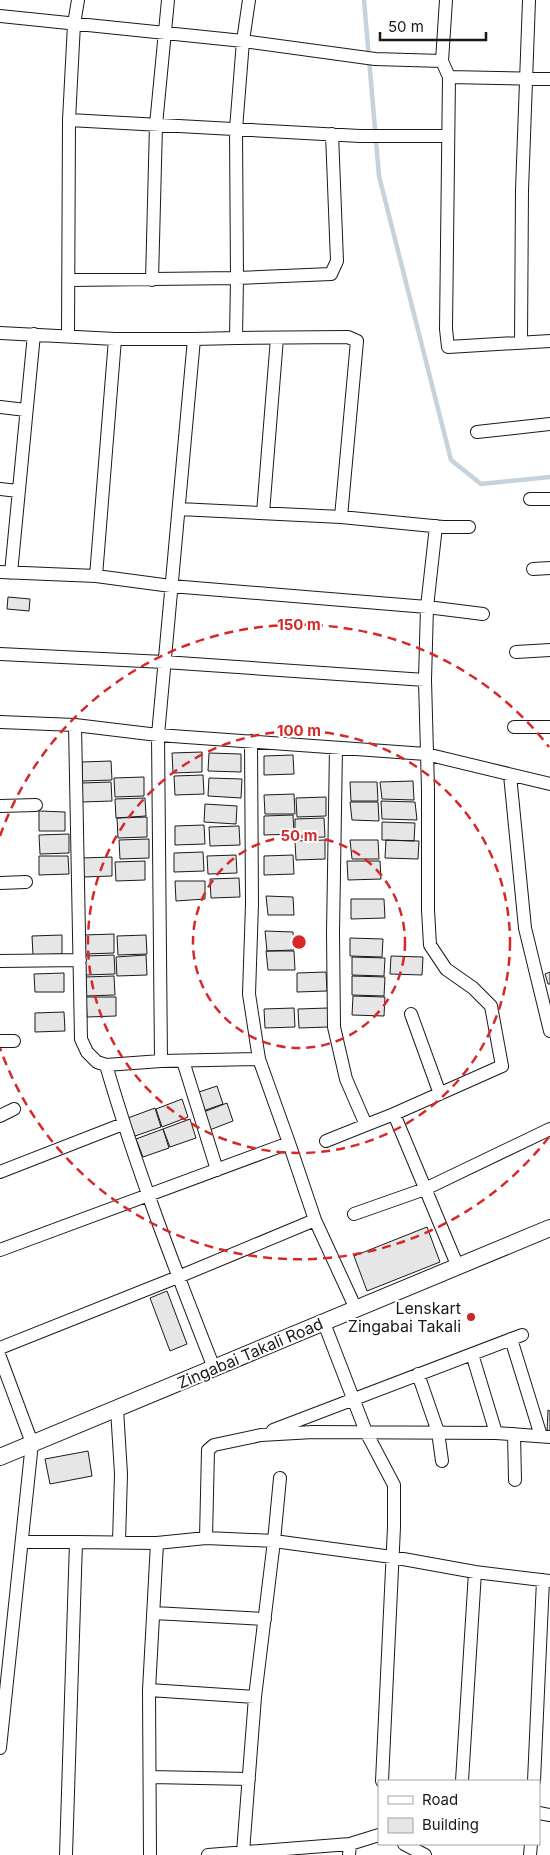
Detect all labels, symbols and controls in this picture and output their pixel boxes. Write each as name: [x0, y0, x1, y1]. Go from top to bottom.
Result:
scale bar: [380, 10, 486, 42]
text: 50 m: [388, 17, 424, 36]
text: 150 m: [277, 615, 321, 634]
text: 100 m: [277, 721, 321, 740]
text: 50 m: [281, 826, 317, 845]
centre of rings: [290, 933, 308, 951]
place label: Lenskart Zingabai Takali: [348, 1298, 461, 1336]
marker: Lenskart Zingabai Takali: [465, 1311, 477, 1323]
street label: Zingabai Takali Road: [174, 1313, 326, 1393]
legend: [378, 1780, 540, 1845]
text: Road: [422, 1790, 458, 1809]
text: Building: [422, 1815, 479, 1834]

